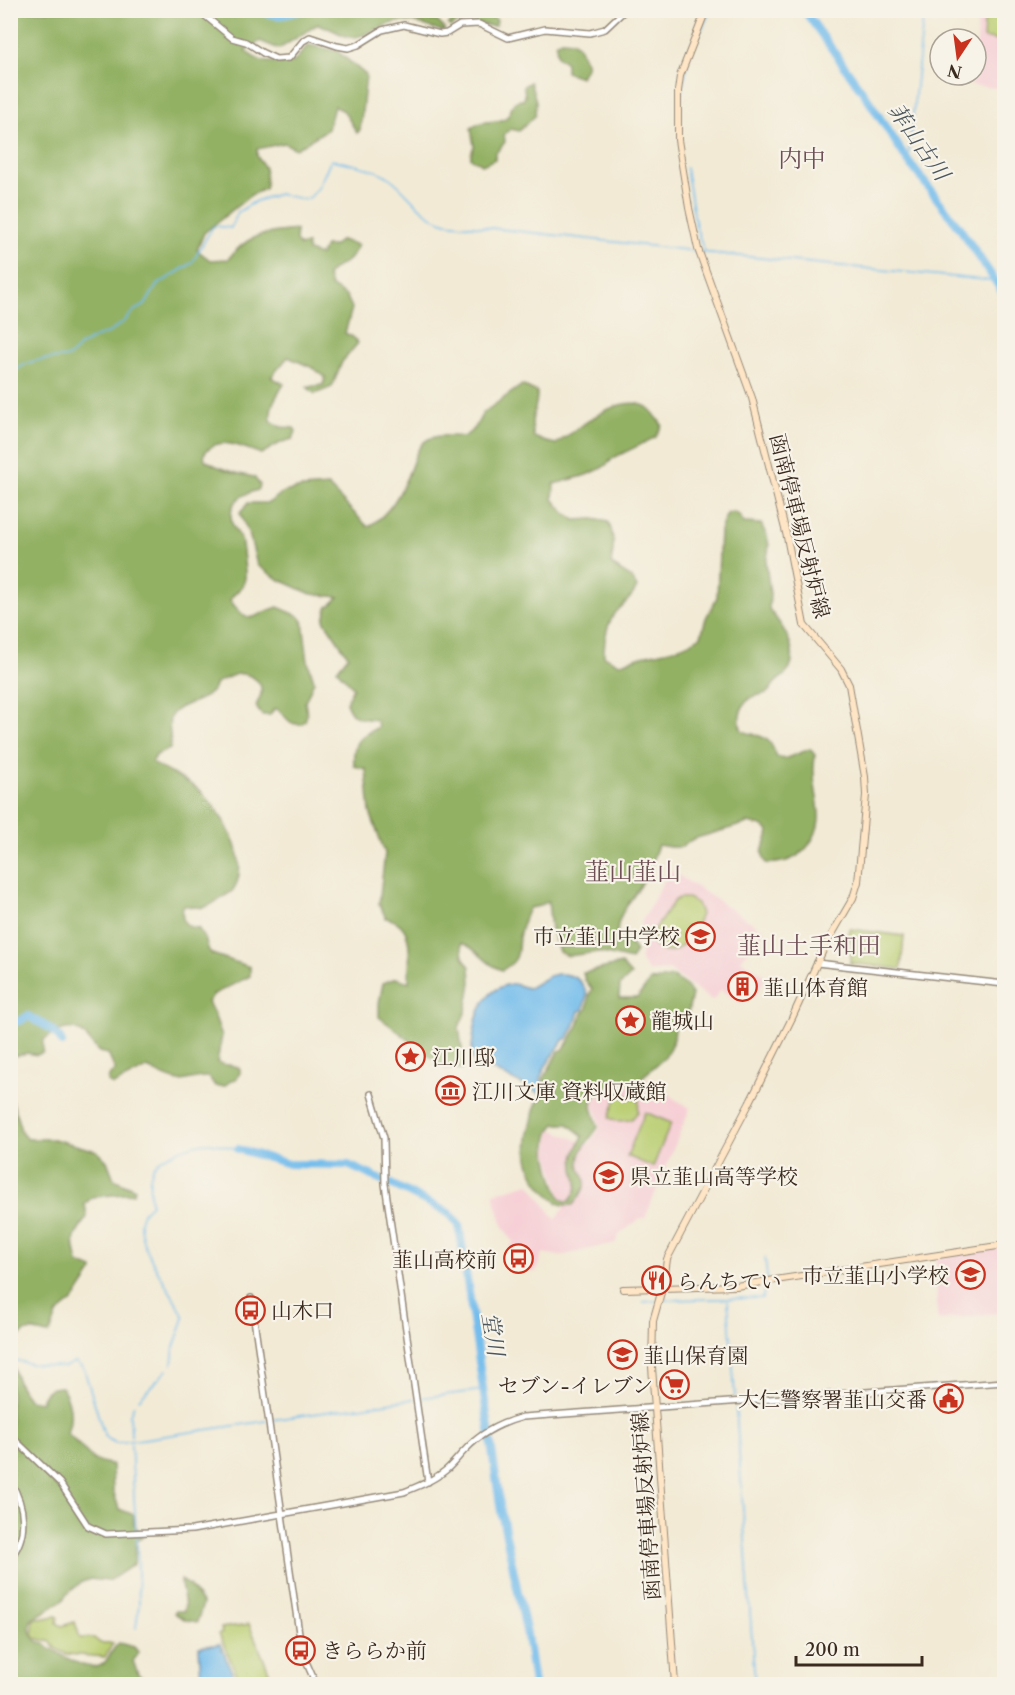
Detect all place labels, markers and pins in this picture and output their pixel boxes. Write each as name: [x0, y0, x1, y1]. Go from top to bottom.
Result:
school or university icon: 市立韮山中学校: [685, 920, 717, 952]
place label: 市立韮山中学校: [533, 924, 680, 949]
building icon: 韮山体育館: [726, 971, 758, 1003]
place label: 韮山体育館: [763, 975, 868, 1000]
place icon: 龍城山: [614, 1004, 646, 1036]
place label: 龍城山: [651, 1008, 714, 1033]
place icon: 江川邸: [395, 1041, 427, 1073]
place label: 江川邸: [432, 1045, 495, 1070]
museum icon: 江川文庫 資料収蔵館: [435, 1075, 467, 1107]
place label: 江川文庫 資料収蔵館: [472, 1079, 667, 1104]
school or university icon: 県立韮山高等学校: [593, 1160, 625, 1192]
place label: 県立韮山高等学校: [630, 1164, 798, 1189]
bus stop icon: 韮山高校前: [502, 1243, 534, 1275]
place label: 韮山高校前: [392, 1247, 497, 1272]
school or university icon: 市立韮山小学校: [954, 1259, 986, 1291]
place label: 市立韮山小学校: [802, 1263, 949, 1288]
restaurant icon: らんちてい: [640, 1265, 672, 1297]
place label: らんちてい: [677, 1269, 782, 1294]
bus stop icon: 山木口: [234, 1294, 266, 1326]
place label: 山木口: [271, 1298, 334, 1323]
school or university icon: 韮山保育園: [606, 1339, 638, 1371]
place label: 韮山保育園: [643, 1343, 748, 1368]
supermarket icon: セブン-イレブン: [658, 1369, 690, 1401]
place label: セブン-イレブン: [498, 1373, 653, 1398]
public building icon: 大仁警察署韮山交番: [932, 1383, 964, 1415]
place label: 大仁警察署韮山交番: [738, 1387, 927, 1412]
bus stop icon: きららか前: [285, 1634, 317, 1666]
place label: きららか前: [322, 1638, 427, 1663]

